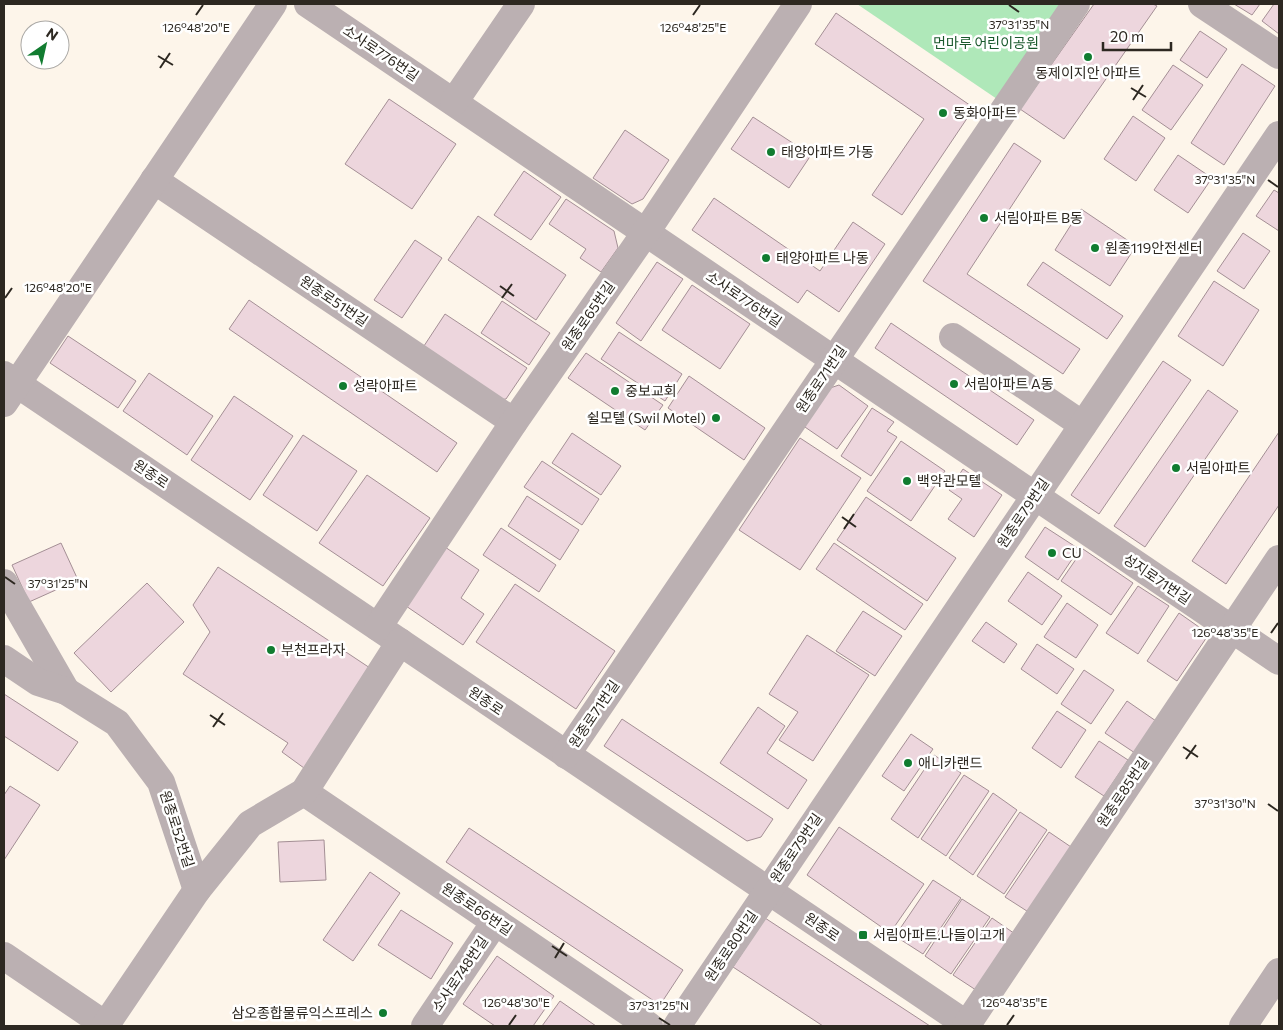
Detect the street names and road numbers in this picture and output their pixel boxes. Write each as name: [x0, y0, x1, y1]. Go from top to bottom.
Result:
street label: 소사로776번길: [340, 21, 422, 84]
street label: 소사로776번길: [703, 267, 785, 330]
street label: 원종로51번길: [297, 272, 372, 330]
street label: 원종로65번길: [557, 278, 618, 354]
street label: 원종로71번길: [792, 342, 849, 416]
street label: 원종로: [131, 456, 172, 492]
street label: 원종로79번길: [993, 475, 1052, 551]
street label: 성지로71번길: [1120, 550, 1194, 607]
street label: 원종로71번길: [565, 677, 622, 751]
street label: 원종로: [466, 683, 507, 719]
street label: 원종로85번길: [1093, 753, 1152, 830]
street label: 원종로52번길: [157, 788, 198, 870]
street label: 원종로79번길: [766, 810, 825, 886]
street label: 원종로66번길: [439, 879, 516, 938]
street label: 원종로80번길: [701, 907, 761, 984]
street label: 원종로: [802, 909, 843, 945]
street label: 소사로748번길: [428, 933, 491, 1015]

